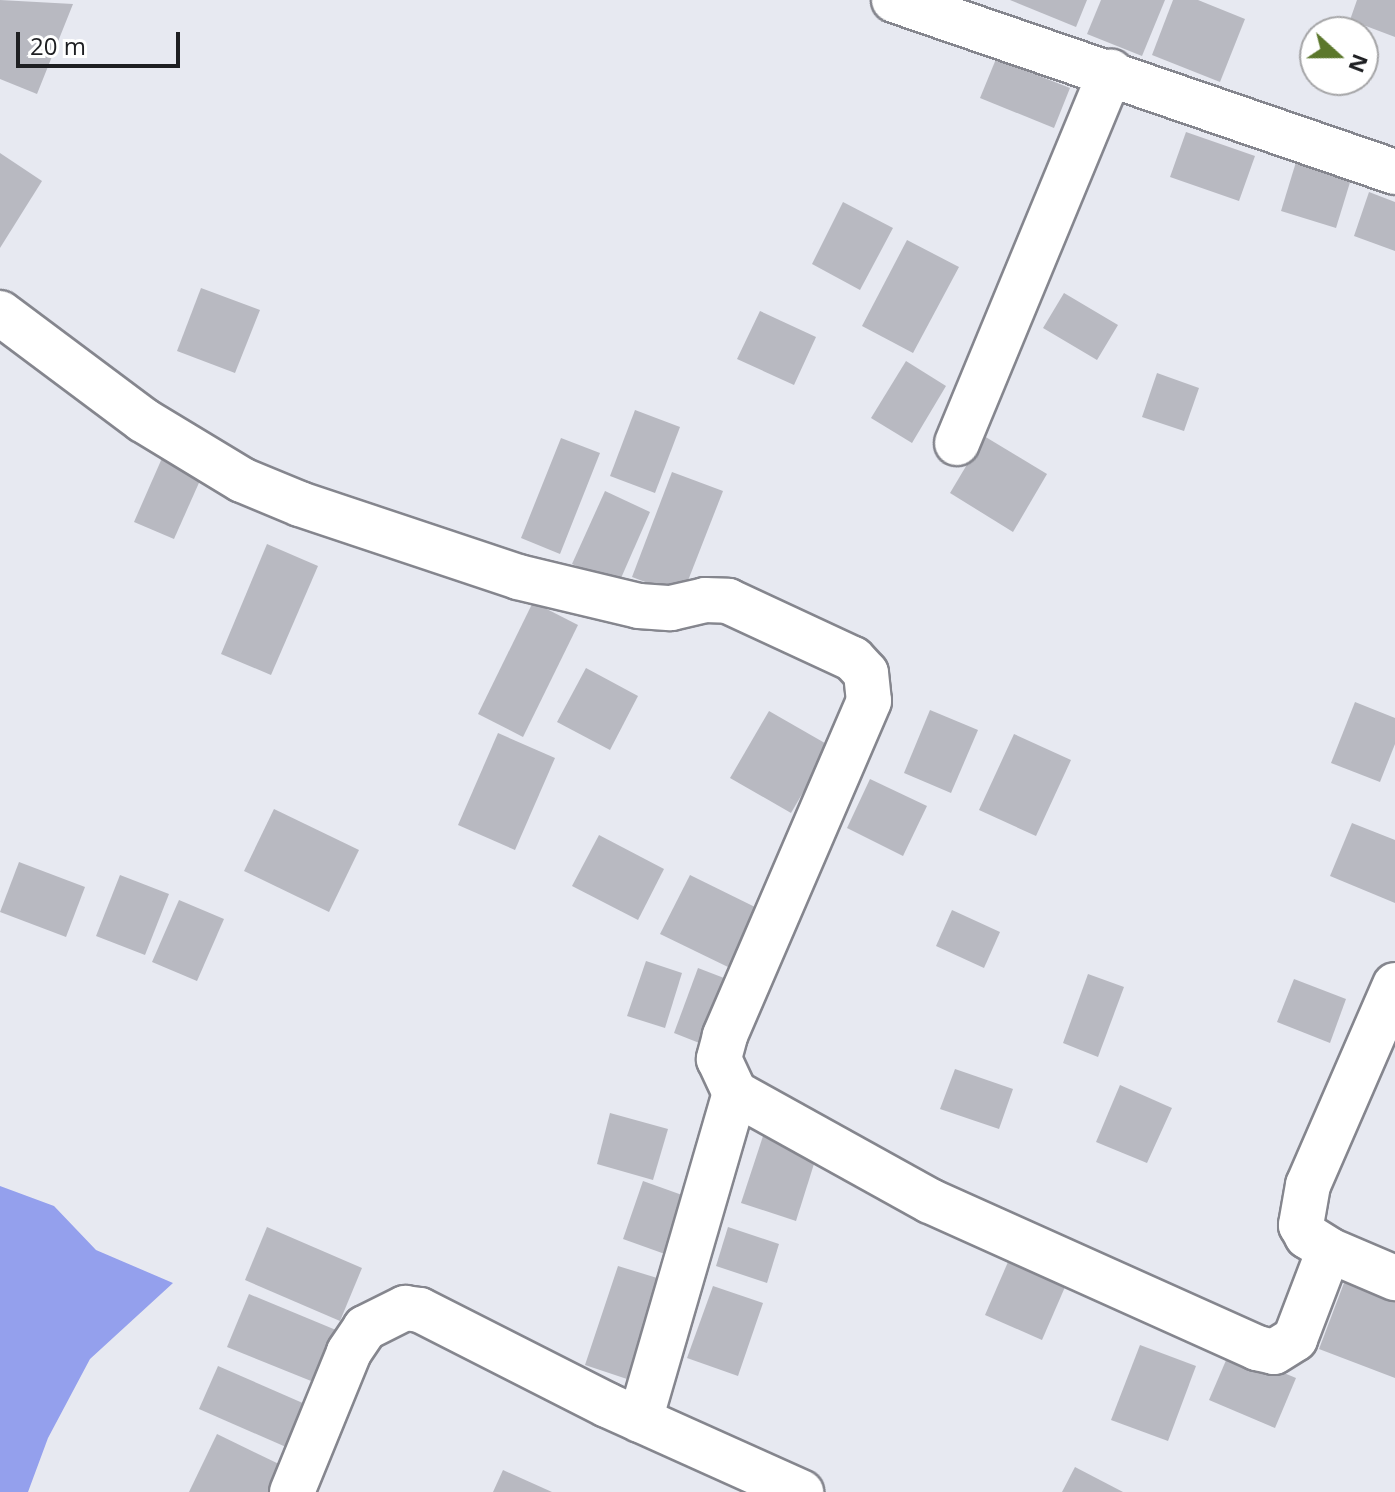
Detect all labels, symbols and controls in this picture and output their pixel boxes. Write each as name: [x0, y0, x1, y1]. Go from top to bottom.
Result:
scale bar: [20, 16, 184, 66]
north arrow: [1299, 16, 1379, 96]
text: 20 m: [30, 29, 86, 62]
text: N: [1342, 50, 1377, 78]

